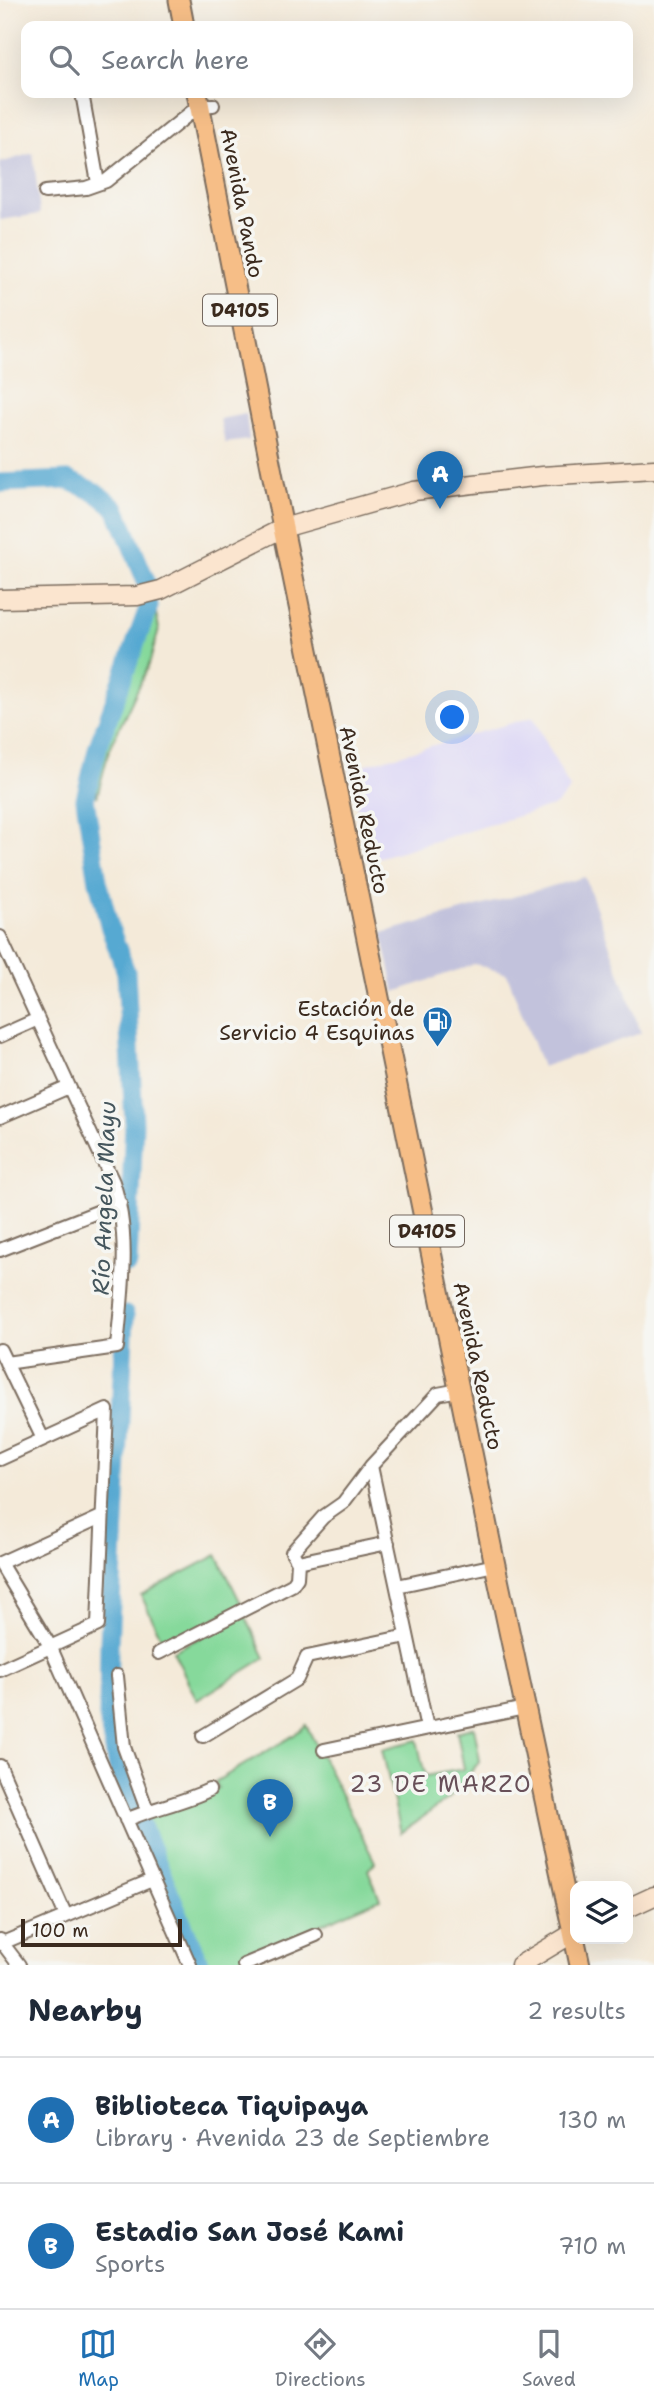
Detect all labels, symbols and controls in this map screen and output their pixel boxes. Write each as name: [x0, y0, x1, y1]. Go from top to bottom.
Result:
search box: [21, 21, 633, 98]
icon: search: [45, 41, 83, 79]
text: Search here: [101, 42, 250, 77]
street label: Avenida Pando: [214, 126, 270, 280]
road number: D4105: [203, 294, 277, 326]
pin: A: [417, 451, 463, 509]
your location: [435, 700, 469, 734]
street label: Avenida Reducto: [333, 723, 395, 897]
place label: Estación de Servicio 4 Esquinas: [219, 995, 415, 1047]
fuel station icon: Estación de Servicio 4 Esquinas: [421, 1004, 455, 1048]
water label: Río Angela Mayu: [86, 1101, 122, 1295]
road number: D4105: [390, 1216, 464, 1246]
street label: Avenida Reducto: [447, 1279, 509, 1453]
district label: 23 DE MARZO: [349, 1769, 533, 1799]
pin: B: [247, 1779, 293, 1837]
map controls: [570, 1881, 633, 1944]
button: layers: [570, 1881, 633, 1944]
scale bar: [21, 1916, 182, 1948]
text: 100 m: [32, 1918, 89, 1943]
text: Nearby: [28, 1990, 143, 2031]
text: 2 results: [527, 1996, 626, 2026]
text: Biblioteca Tiquipaya: [95, 2088, 368, 2123]
text: A: [42, 2105, 60, 2135]
text: 130 m: [558, 2105, 626, 2135]
text: Library · Avenida 23 de Septiembre: [95, 2123, 490, 2153]
text: Estadio San José Kami: [95, 2214, 404, 2249]
text: B: [44, 2231, 58, 2261]
text: 710 m: [558, 2231, 626, 2261]
text: Sports: [95, 2249, 166, 2279]
tab: Map: [78, 2325, 119, 2392]
tab: Directions: [275, 2325, 366, 2392]
tab: Saved: [522, 2325, 576, 2392]

